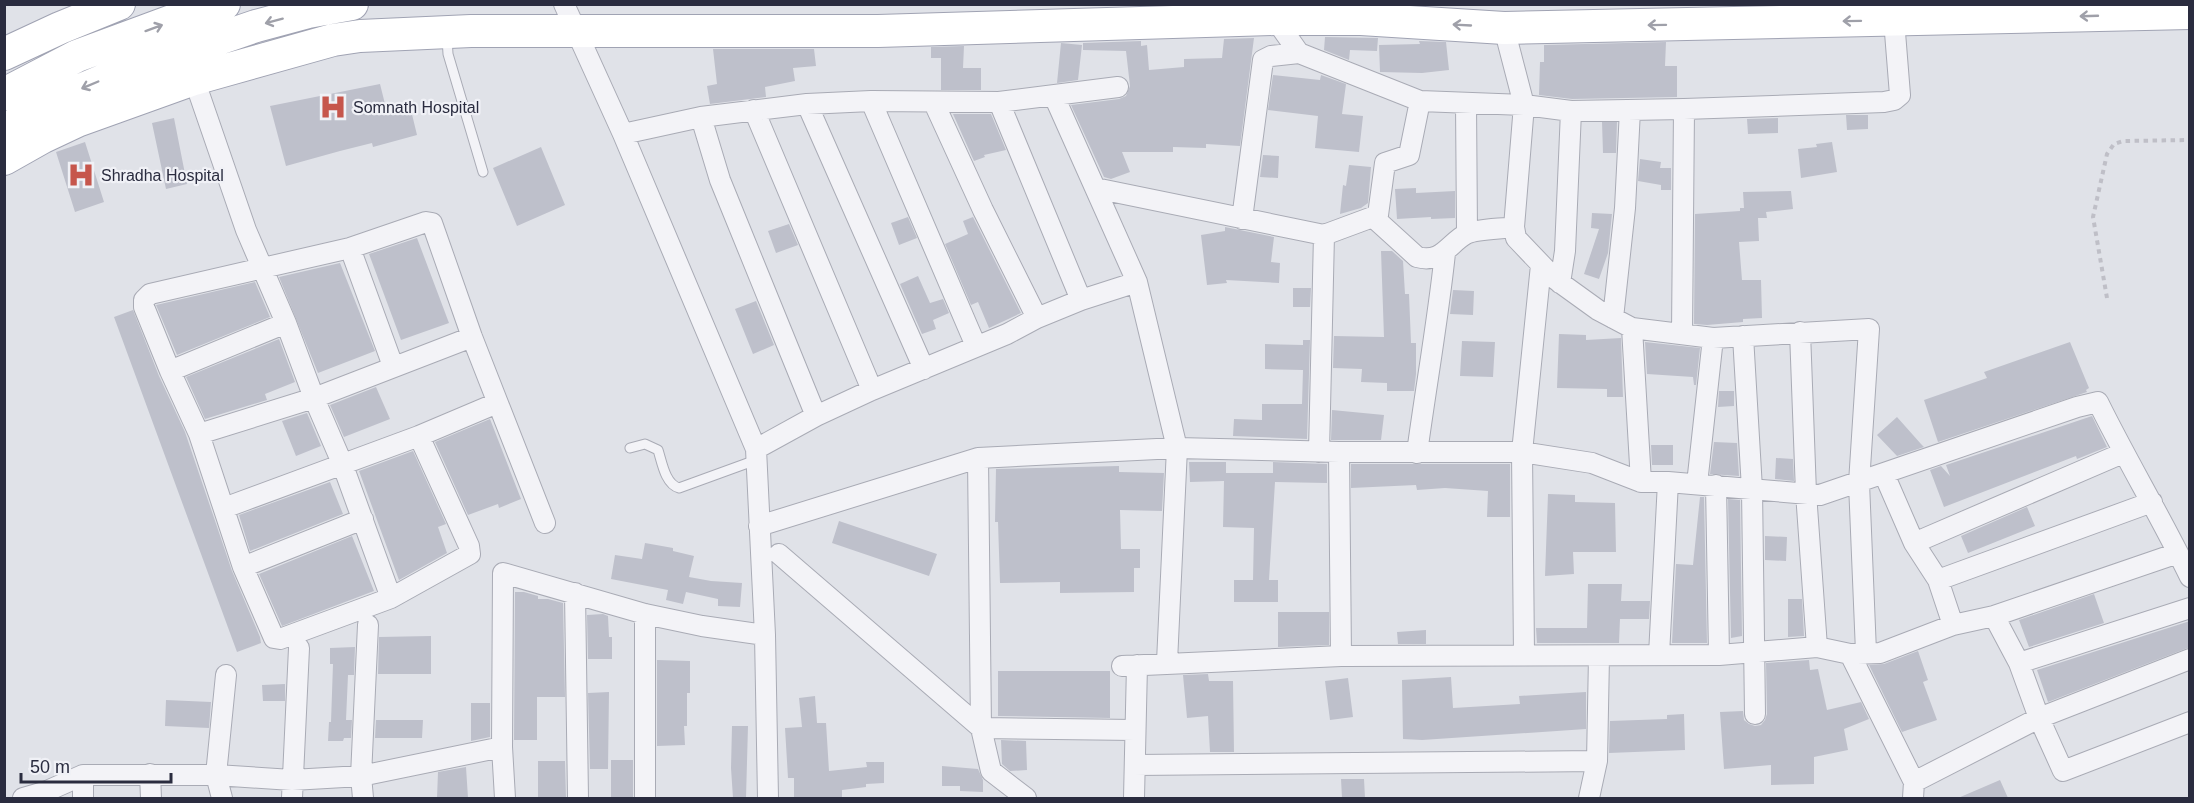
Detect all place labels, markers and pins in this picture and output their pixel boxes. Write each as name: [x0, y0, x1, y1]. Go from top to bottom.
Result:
hospital icon: Somnath Hospital: [318, 92, 348, 122]
place label: Somnath Hospital: [353, 99, 479, 116]
hospital icon: Shradha Hospital: [66, 160, 96, 190]
place label: Shradha Hospital: [101, 167, 224, 184]

